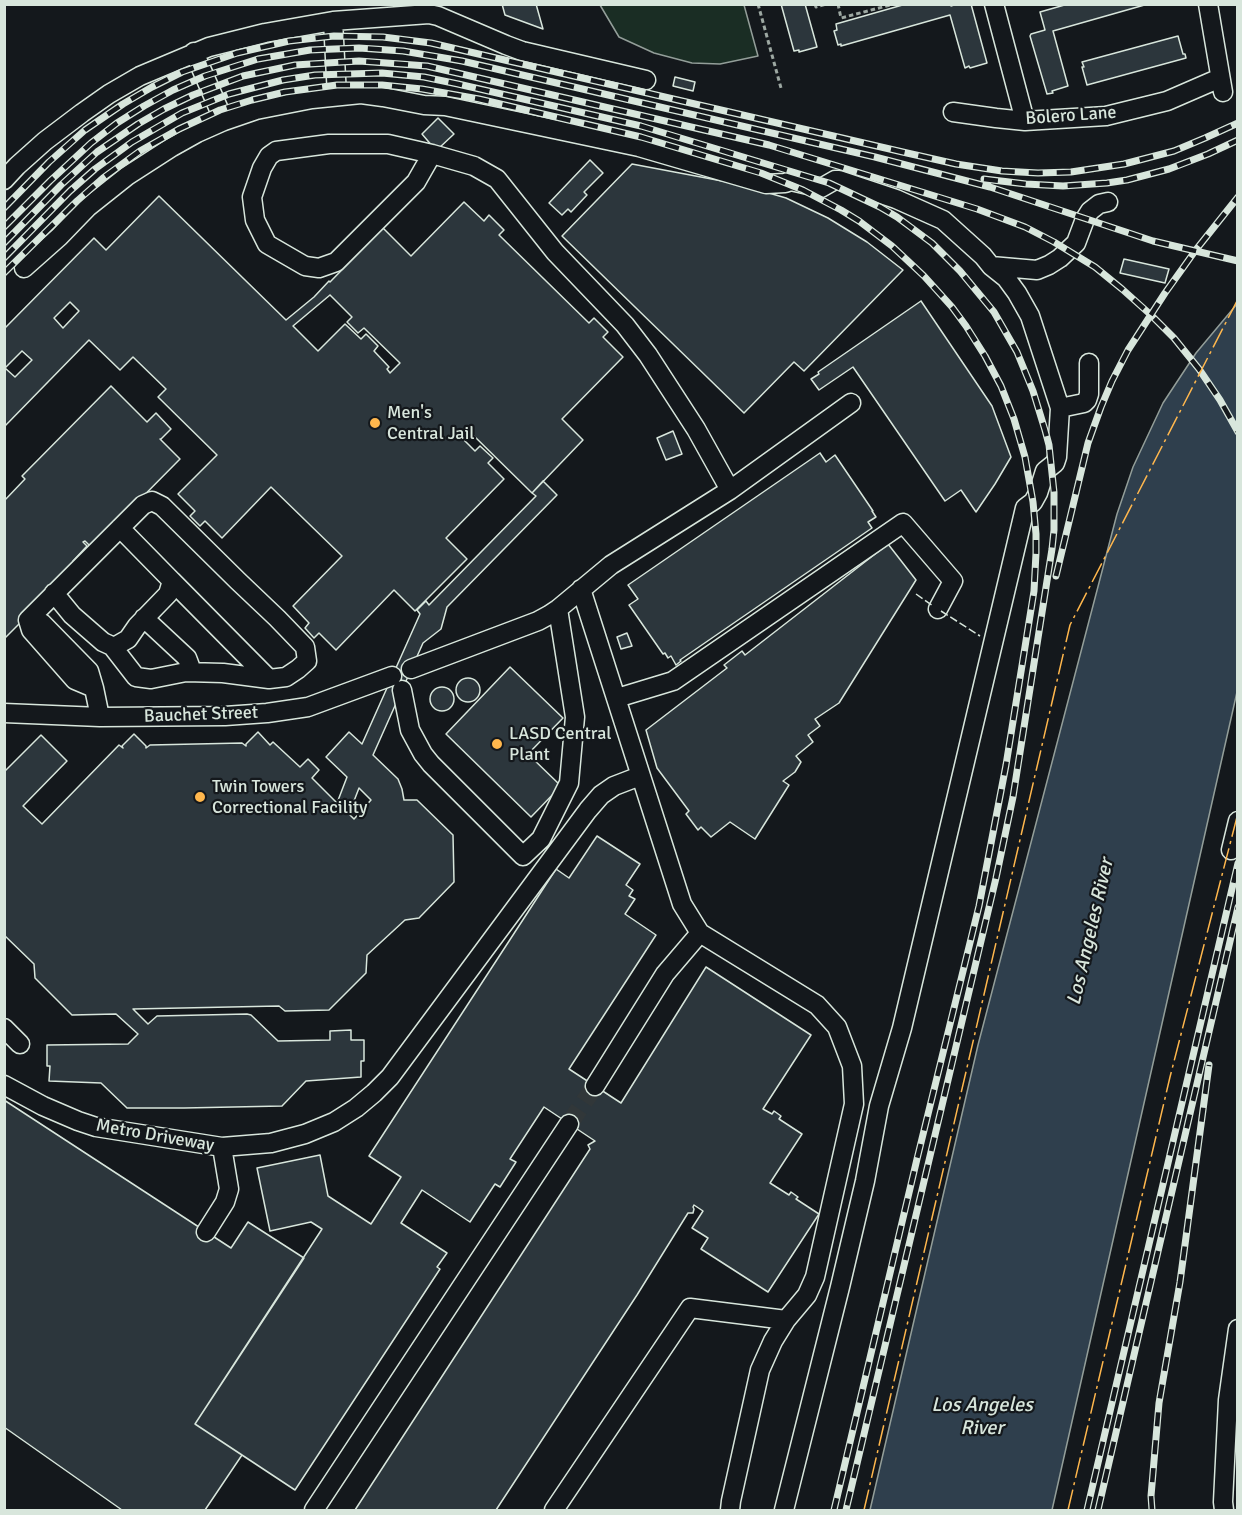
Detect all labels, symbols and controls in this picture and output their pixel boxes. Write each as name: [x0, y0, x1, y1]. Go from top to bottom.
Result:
street label: Bolero Lane: [1025, 102, 1117, 130]
place label: Men's Central Jail: [387, 402, 475, 444]
marker: Men's Central Jail: [368, 416, 382, 430]
street label: Bauchet Street: [144, 702, 258, 728]
place label: LASD Central Plant: [509, 723, 612, 766]
marker: LASD Central Plant: [490, 737, 504, 751]
place label: Twin Towers Correctional Facility: [212, 776, 368, 818]
marker: Twin Towers Correctional Facility: [193, 790, 207, 804]
water label: Los Angeles River: [1062, 856, 1120, 1008]
street label: Metro Driveway: [94, 1115, 216, 1157]
water label: Los Angeles River: [931, 1394, 1033, 1441]

